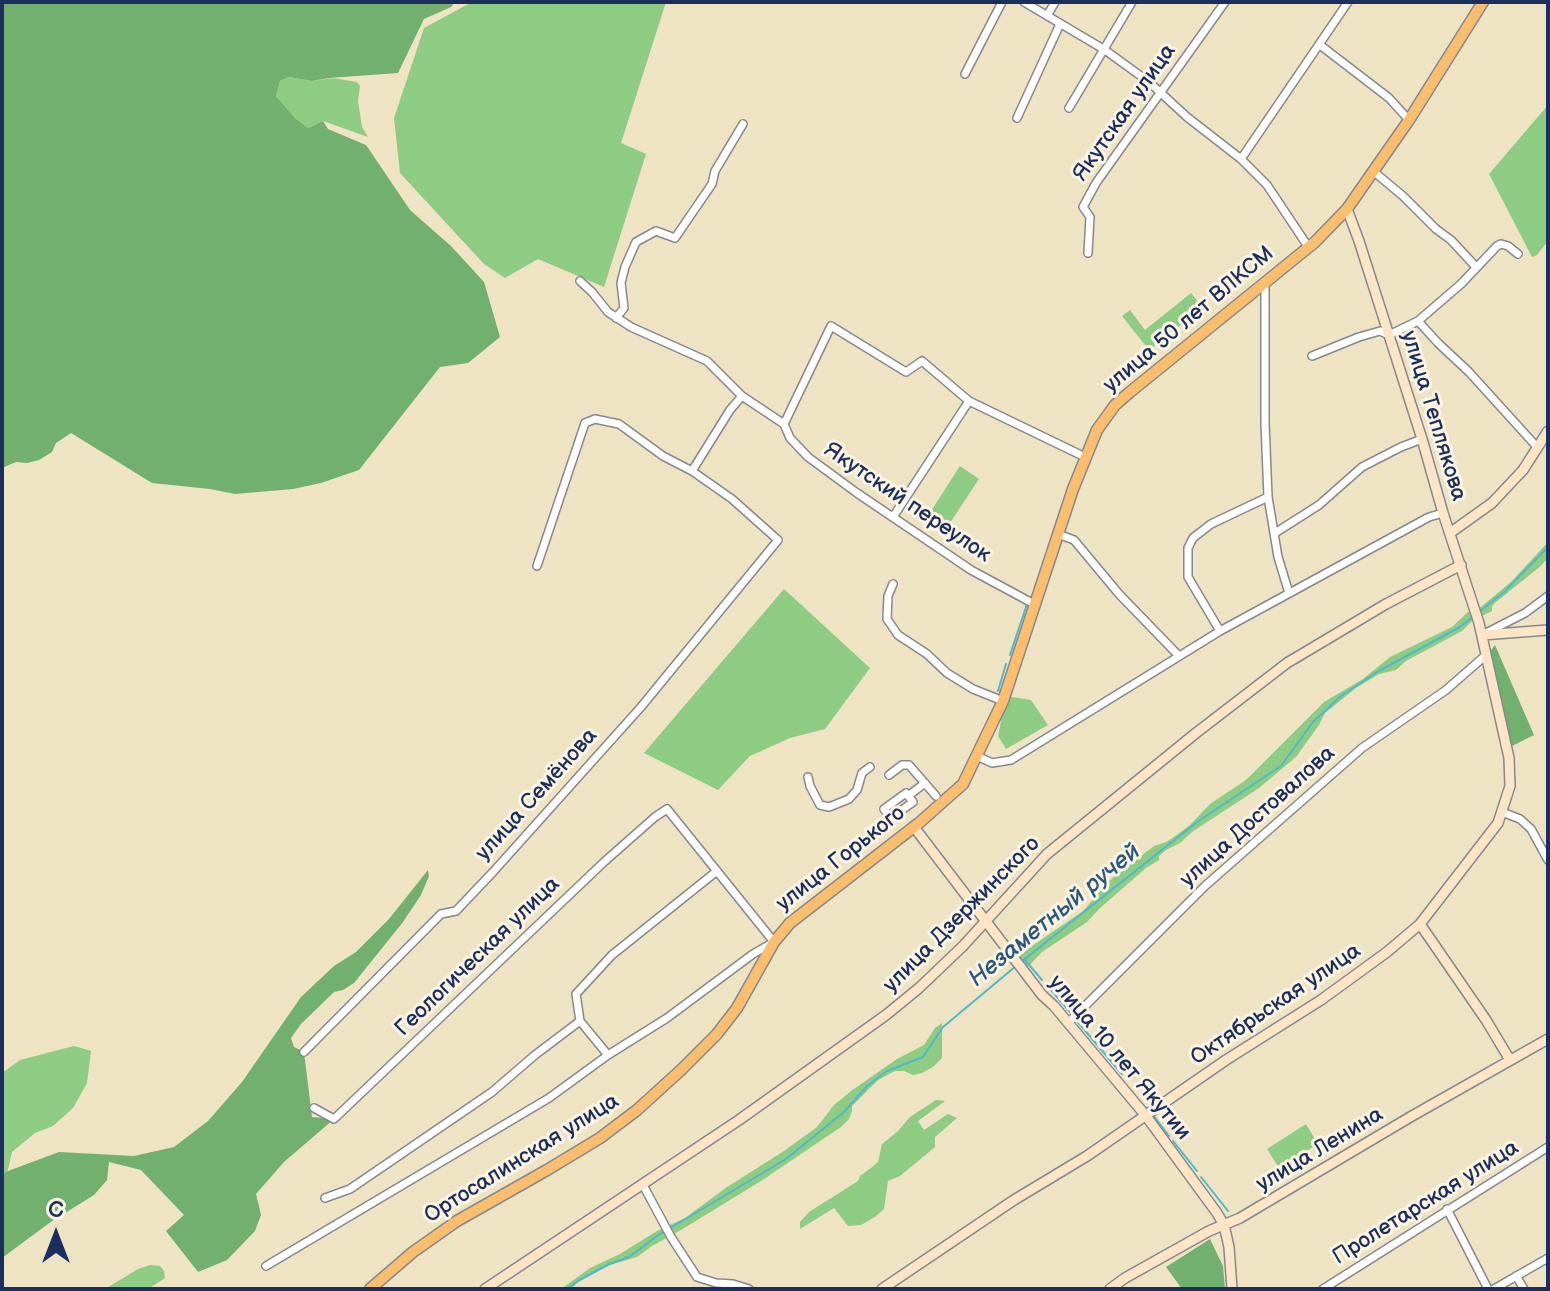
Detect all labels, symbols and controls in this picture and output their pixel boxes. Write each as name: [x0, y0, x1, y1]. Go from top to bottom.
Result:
street label: Якутская улица: [1068, 39, 1182, 187]
street label: улица 50 лет ВЛКСМ: [1098, 241, 1280, 399]
street label: улица Теплякова: [1395, 328, 1471, 504]
street label: Якутский переулок: [818, 437, 996, 569]
street label: улица Семёнова: [471, 723, 603, 867]
street label: улица Достовалова: [1175, 741, 1341, 893]
street label: улица Горького: [771, 801, 911, 917]
street label: улица Дзержинского: [878, 831, 1046, 999]
water label: Незаметный ручей: [963, 838, 1147, 994]
street label: Геологическая улица: [390, 872, 566, 1042]
street label: Октябрьская улица: [1186, 938, 1366, 1072]
street label: улица 10 лет Якутии: [1042, 970, 1196, 1146]
street label: Ортосалинская улица: [420, 1088, 624, 1230]
street label: улица Ленина: [1252, 1102, 1388, 1198]
street label: Пролетарская улица: [1328, 1135, 1524, 1271]
north arrow: [16, 1195, 96, 1275]
text: С: [48, 1197, 64, 1224]

